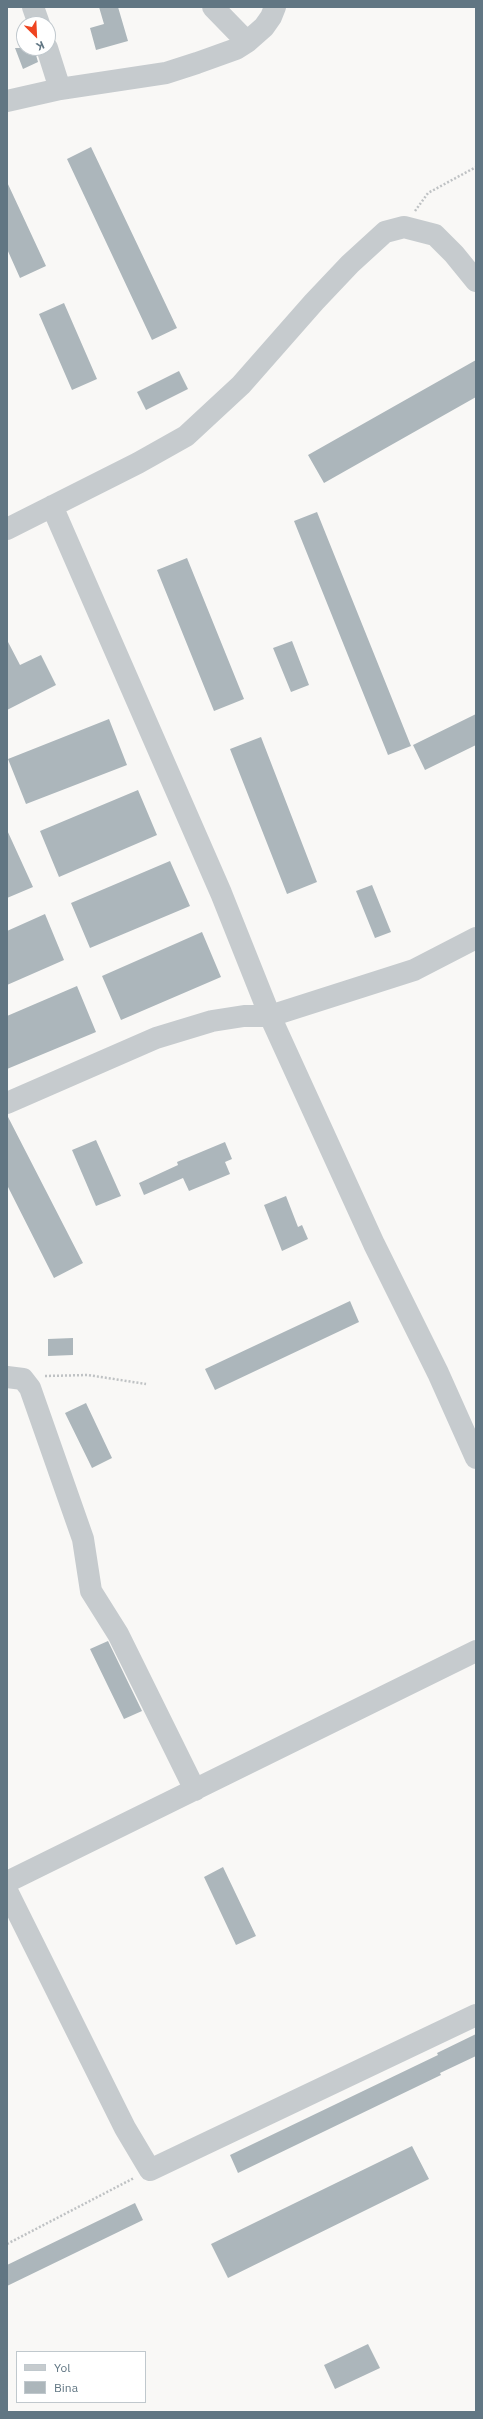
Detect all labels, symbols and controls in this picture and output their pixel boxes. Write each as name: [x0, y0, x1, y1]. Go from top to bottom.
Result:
north arrow: [16, 16, 56, 56]
text: K: [34, 38, 47, 54]
legend: [16, 2351, 146, 2403]
text: Yol: [54, 2360, 71, 2375]
text: Bina: [54, 2380, 78, 2395]

